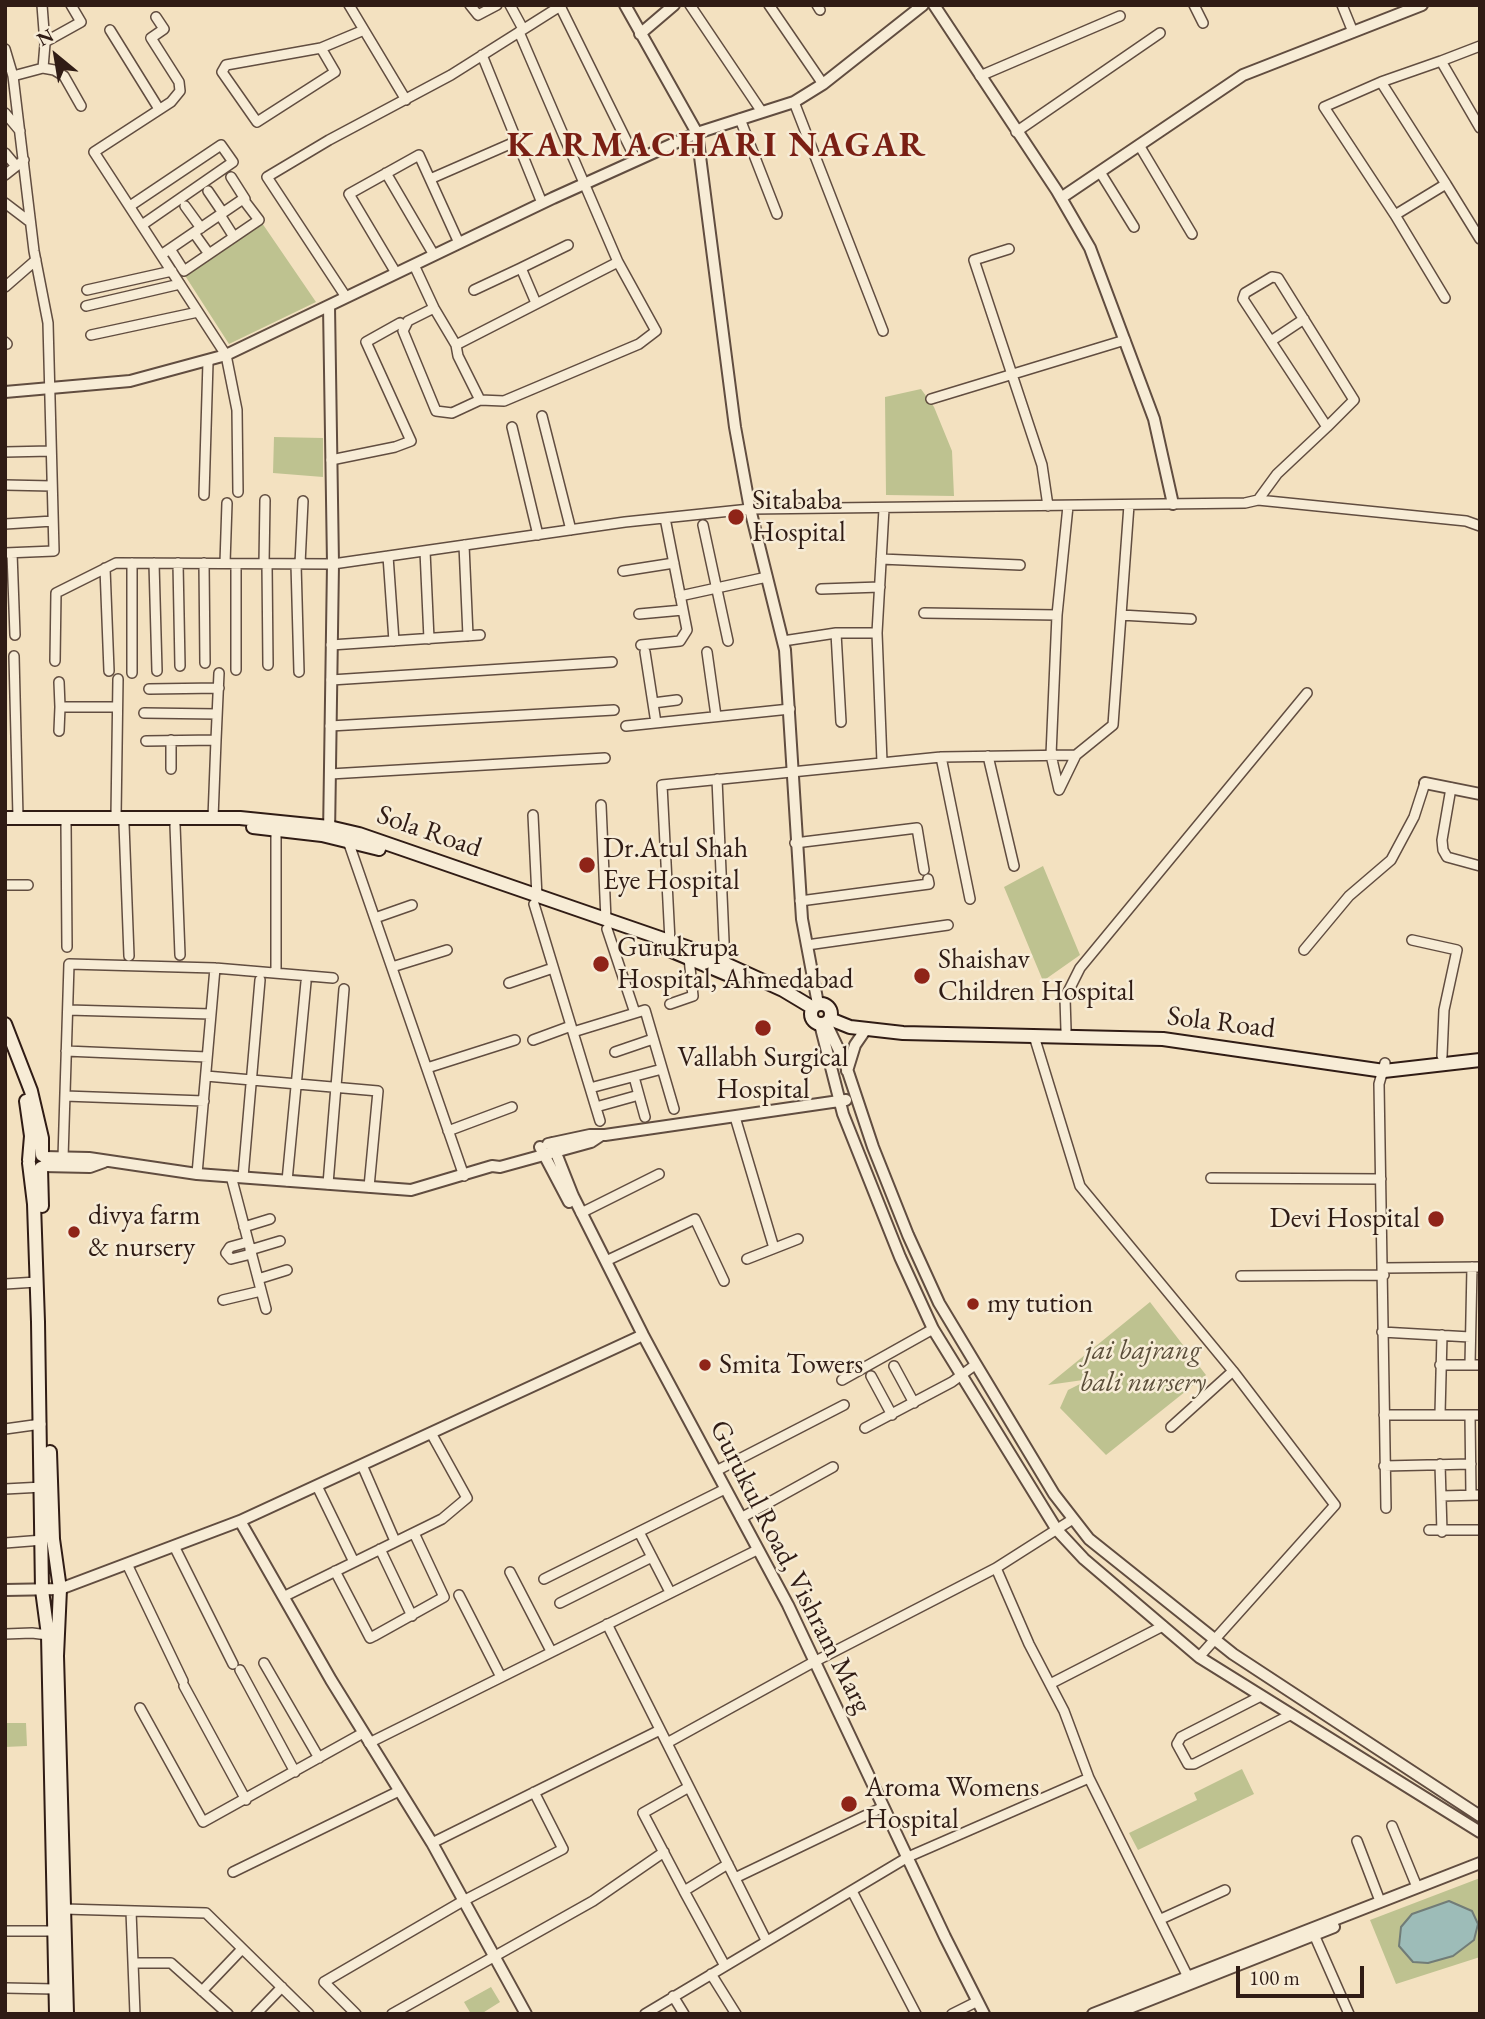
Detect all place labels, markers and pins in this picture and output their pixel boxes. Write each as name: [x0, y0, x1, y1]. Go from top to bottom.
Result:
place label: Sitababa Hospital: [752, 484, 846, 550]
marker: Sitababa Hospital: [726, 507, 746, 527]
place label: Dr.Atul Shah Eye Hospital: [603, 832, 748, 898]
marker: Dr.Atul Shah Eye Hospital: [577, 855, 597, 875]
place label: Gurukrupa Hospital, Ahmedabad: [617, 931, 853, 997]
place label: Shaishav Children Hospital: [938, 943, 1134, 1009]
marker: Gurukrupa Hospital, Ahmedabad: [591, 954, 611, 974]
marker: Shaishav Children Hospital: [912, 966, 932, 986]
marker: Vallabh Surgical Hospital: [753, 1018, 773, 1038]
place label: Vallabh Surgical Hospital: [678, 1041, 848, 1107]
place label: divya farm & nursery: [88, 1199, 200, 1265]
place label: Devi Hospital: [1270, 1202, 1420, 1236]
marker: Devi Hospital: [1426, 1209, 1446, 1229]
marker: divya farm & nursery: [66, 1224, 82, 1240]
place label: my tution: [987, 1287, 1093, 1321]
marker: my tution: [965, 1296, 981, 1312]
place label: Smita Towers: [719, 1348, 863, 1382]
marker: Smita Towers: [697, 1357, 713, 1373]
place label: Aroma Womens Hospital: [865, 1771, 1039, 1837]
marker: Aroma Womens Hospital: [839, 1794, 859, 1814]

